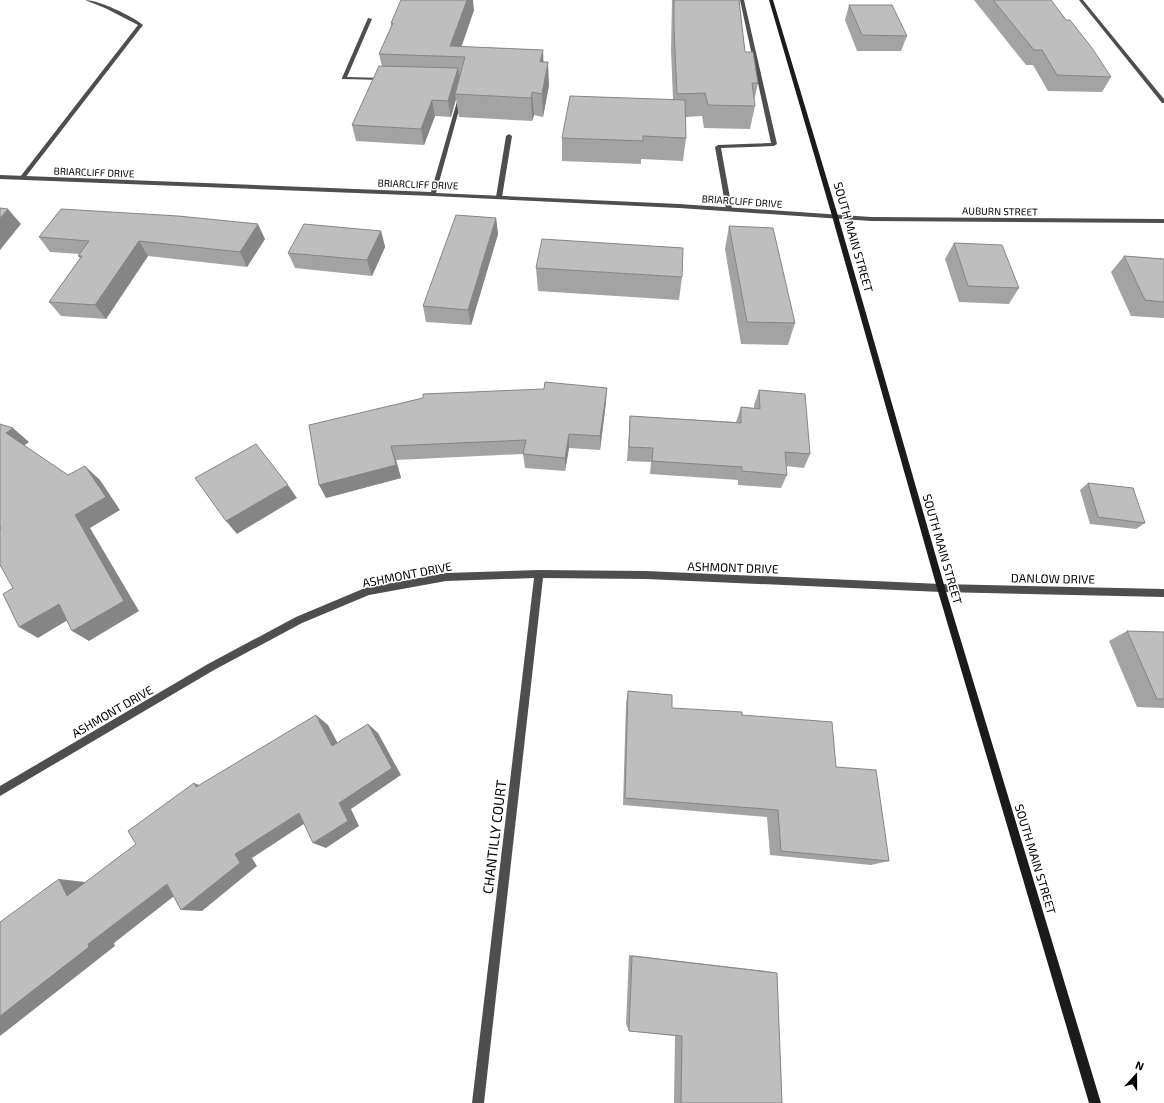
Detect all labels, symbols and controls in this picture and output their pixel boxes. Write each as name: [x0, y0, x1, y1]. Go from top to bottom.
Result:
street label: BRIARCLIFF DRIVE: [53, 165, 135, 179]
street label: BRIARCLIFF DRIVE: [377, 177, 459, 191]
street label: SOUTH MAIN STREET: [832, 180, 876, 294]
street label: BRIARCLIFF DRIVE: [701, 192, 783, 210]
street label: AUBURN STREET: [962, 204, 1038, 218]
street label: SOUTH MAIN STREET: [921, 492, 965, 606]
street label: ASHMONT DRIVE: [361, 558, 453, 590]
street label: ASHMONT DRIVE: [687, 558, 779, 576]
street label: DANLOW DRIVE: [1011, 570, 1096, 586]
street label: ASHMONT DRIVE: [69, 682, 155, 740]
street label: CHANTILLY COURT: [479, 779, 509, 895]
street label: SOUTH MAIN STREET: [1013, 802, 1059, 916]
north arrow: [1116, 1055, 1156, 1095]
text: N: [1134, 1058, 1146, 1073]

